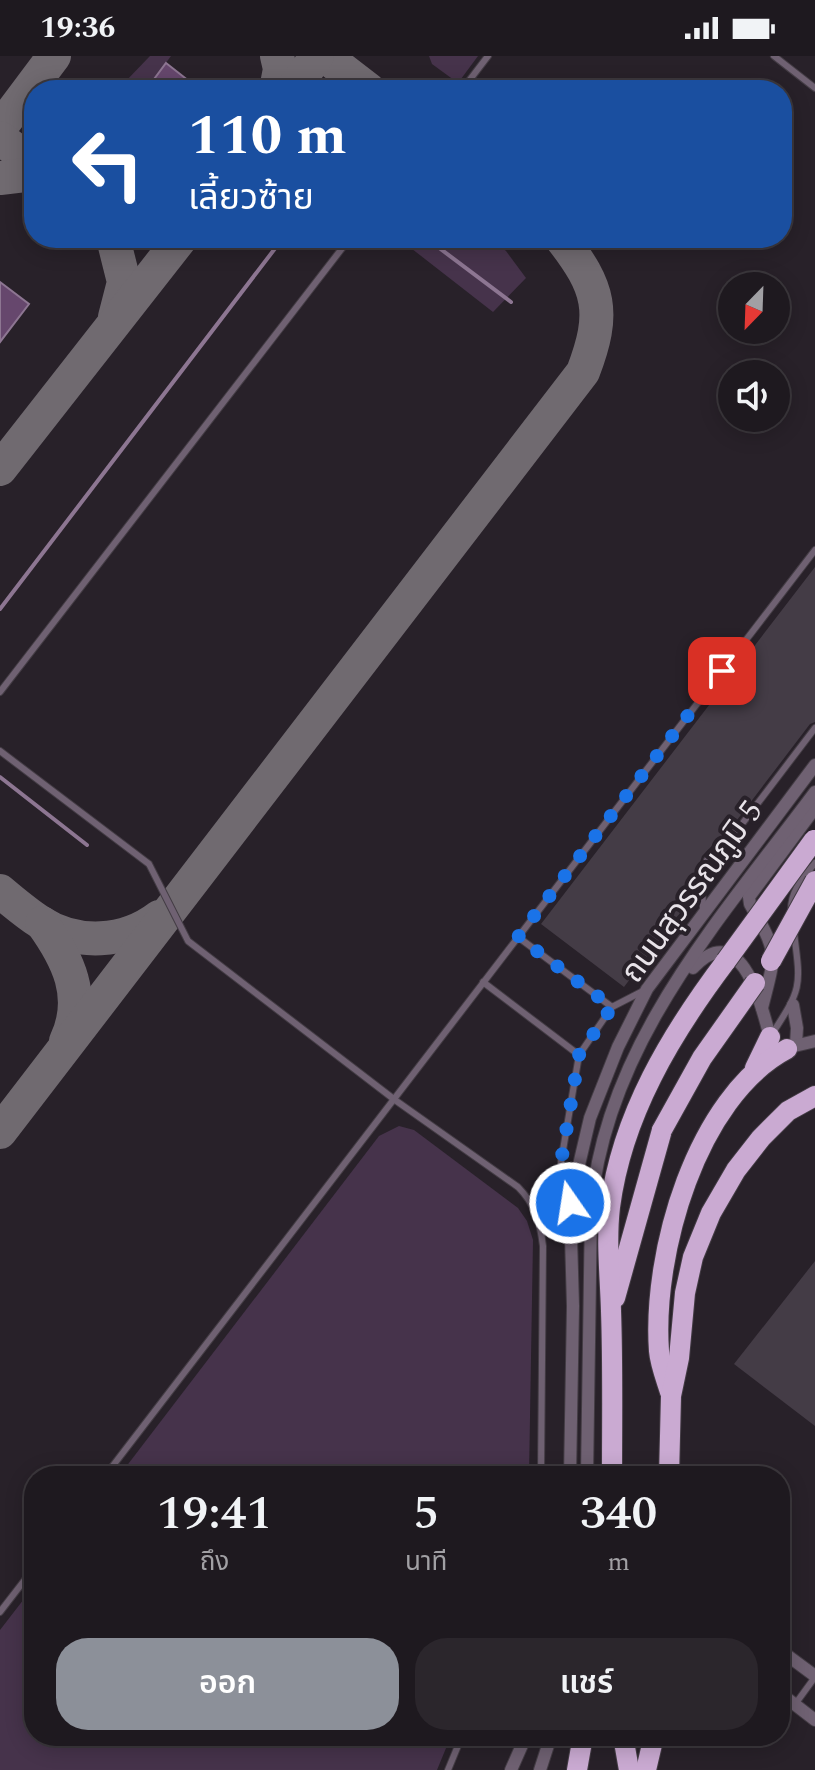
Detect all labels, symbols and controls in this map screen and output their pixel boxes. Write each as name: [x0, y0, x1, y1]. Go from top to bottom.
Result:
text: 19:36: [40, 5, 115, 51]
text: 110 m: [188, 94, 347, 179]
icon: left: [56, 112, 160, 216]
text: เลี้ยวซ้าย: [188, 171, 314, 226]
north arrow: [718, 272, 790, 344]
map controls: [718, 272, 790, 432]
button: sound: [718, 360, 790, 432]
pin: [688, 637, 756, 705]
icon: arrive: [700, 649, 744, 693]
street label: ถนนสุวรรณภูมิ 5: [609, 790, 775, 994]
position arrow: [528, 1161, 612, 1245]
text: 19:41: [157, 1477, 272, 1550]
text: 5: [413, 1477, 439, 1550]
text: 340: [580, 1477, 657, 1550]
text: ถึง: [200, 1542, 229, 1582]
text: นาที: [405, 1542, 447, 1582]
text: m: [607, 1542, 630, 1582]
button: ออก: [56, 1638, 399, 1730]
button: แชร์: [415, 1638, 758, 1730]

